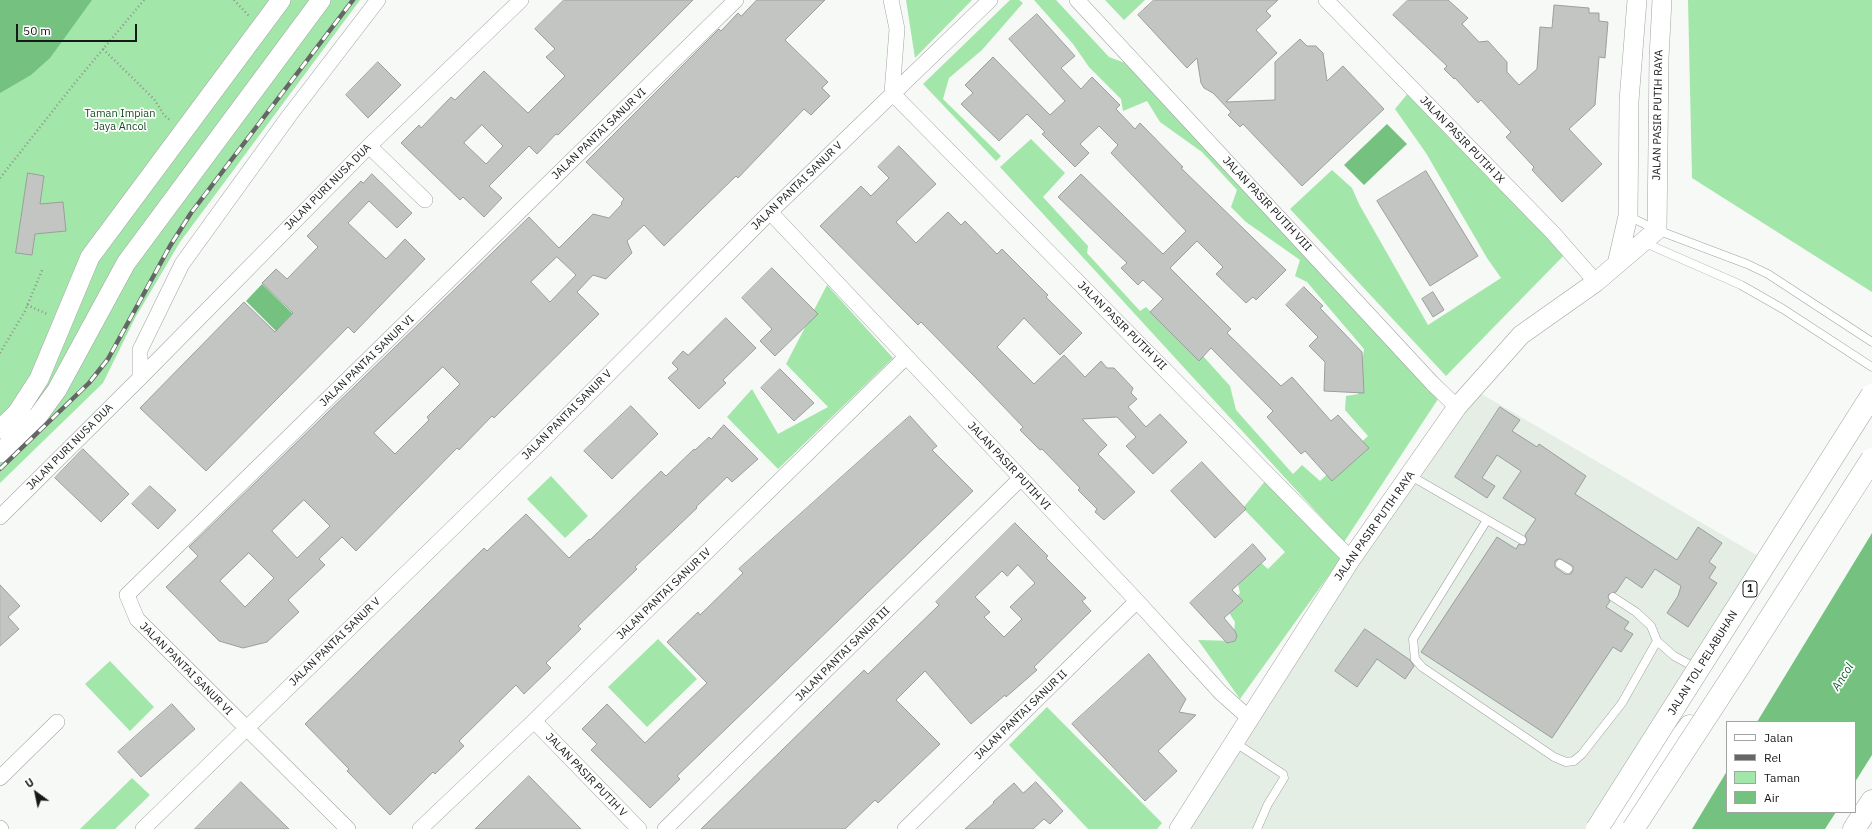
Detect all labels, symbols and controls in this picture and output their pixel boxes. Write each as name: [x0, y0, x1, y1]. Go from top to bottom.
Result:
scale bar: [18, 16, 139, 42]
text: 50 m: [23, 23, 51, 38]
street label: JALAN PASIR PUTIH RAYA: [1650, 49, 1666, 181]
street label: JALAN PANTAI SANUR VI: [549, 86, 649, 182]
street label: JALAN PASIR PUTIH IX: [1417, 94, 1507, 186]
park label: Taman Impian Jaya Ancol: [85, 107, 155, 133]
street label: JALAN PANTAI SANUR V: [749, 139, 845, 233]
street label: JALAN PURI NUSA DUA: [282, 141, 374, 233]
street label: JALAN PASIR PUTIH VIII: [1220, 154, 1314, 254]
street label: JALAN PASIR PUTIH VII: [1075, 279, 1169, 373]
street label: JALAN PANTAI SANUR VI: [317, 313, 417, 409]
street label: JALAN PANTAI SANUR V: [519, 367, 615, 463]
street label: JALAN PURI NUSA DUA: [24, 401, 116, 493]
street label: JALAN PASIR PUTIH VI: [965, 419, 1053, 513]
street label: JALAN PASIR PUTIH RAYA: [1332, 469, 1418, 583]
street label: JALAN PANTAI SANUR IV: [614, 546, 714, 642]
road number: 1: [1743, 581, 1757, 597]
street label: JALAN PANTAI SANUR V: [287, 595, 383, 689]
street label: JALAN PANTAI SANUR III: [793, 604, 893, 704]
street label: JALAN TOL PELABUHAN: [1665, 608, 1741, 718]
street label: JALAN PANTAI SANUR VI: [137, 620, 235, 718]
water label: Ancol: [1829, 661, 1857, 693]
street label: JALAN PANTAI SANUR II: [972, 667, 1070, 763]
legend: [1726, 721, 1856, 813]
street label: JALAN PASIR PUTIH V: [543, 730, 629, 820]
text: Jalan: [1764, 730, 1793, 745]
text: Rel: [1764, 750, 1781, 765]
text: Taman: [1764, 770, 1800, 785]
north arrow: [16, 773, 56, 813]
text: U: [22, 775, 36, 791]
text: Air: [1764, 790, 1779, 805]

